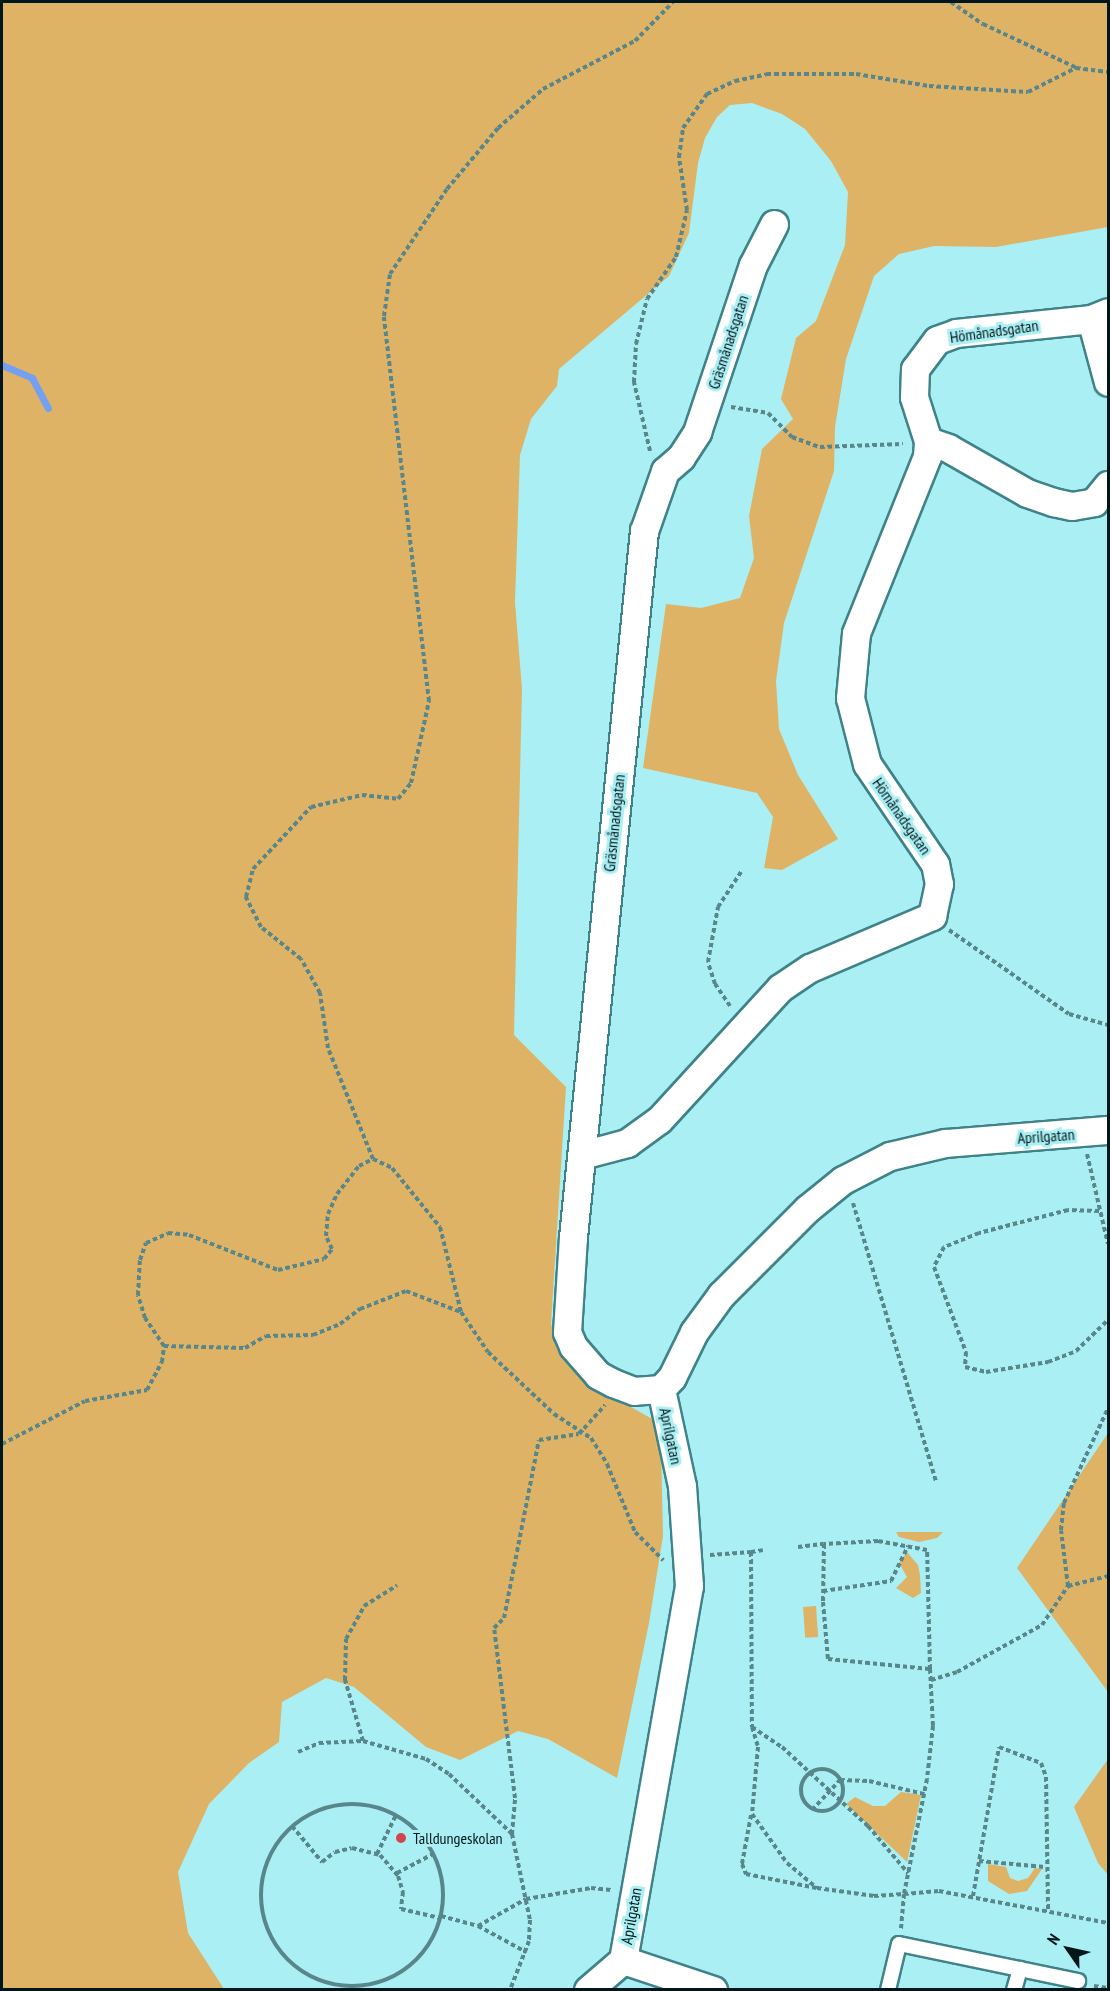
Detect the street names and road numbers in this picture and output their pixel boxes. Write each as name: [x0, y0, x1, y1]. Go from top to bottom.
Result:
street label: Gräsmånadsgatan: [704, 293, 752, 391]
street label: Hömånadsgatan: [948, 315, 1040, 347]
street label: Gräsmånadsgatan: [599, 773, 629, 873]
street label: Hömånadsgatan: [869, 774, 935, 858]
street label: Aprilgatan: [1017, 1124, 1075, 1148]
street label: Aprilgatan: [656, 1406, 686, 1466]
street label: Aprilgatan: [617, 1886, 645, 1946]

